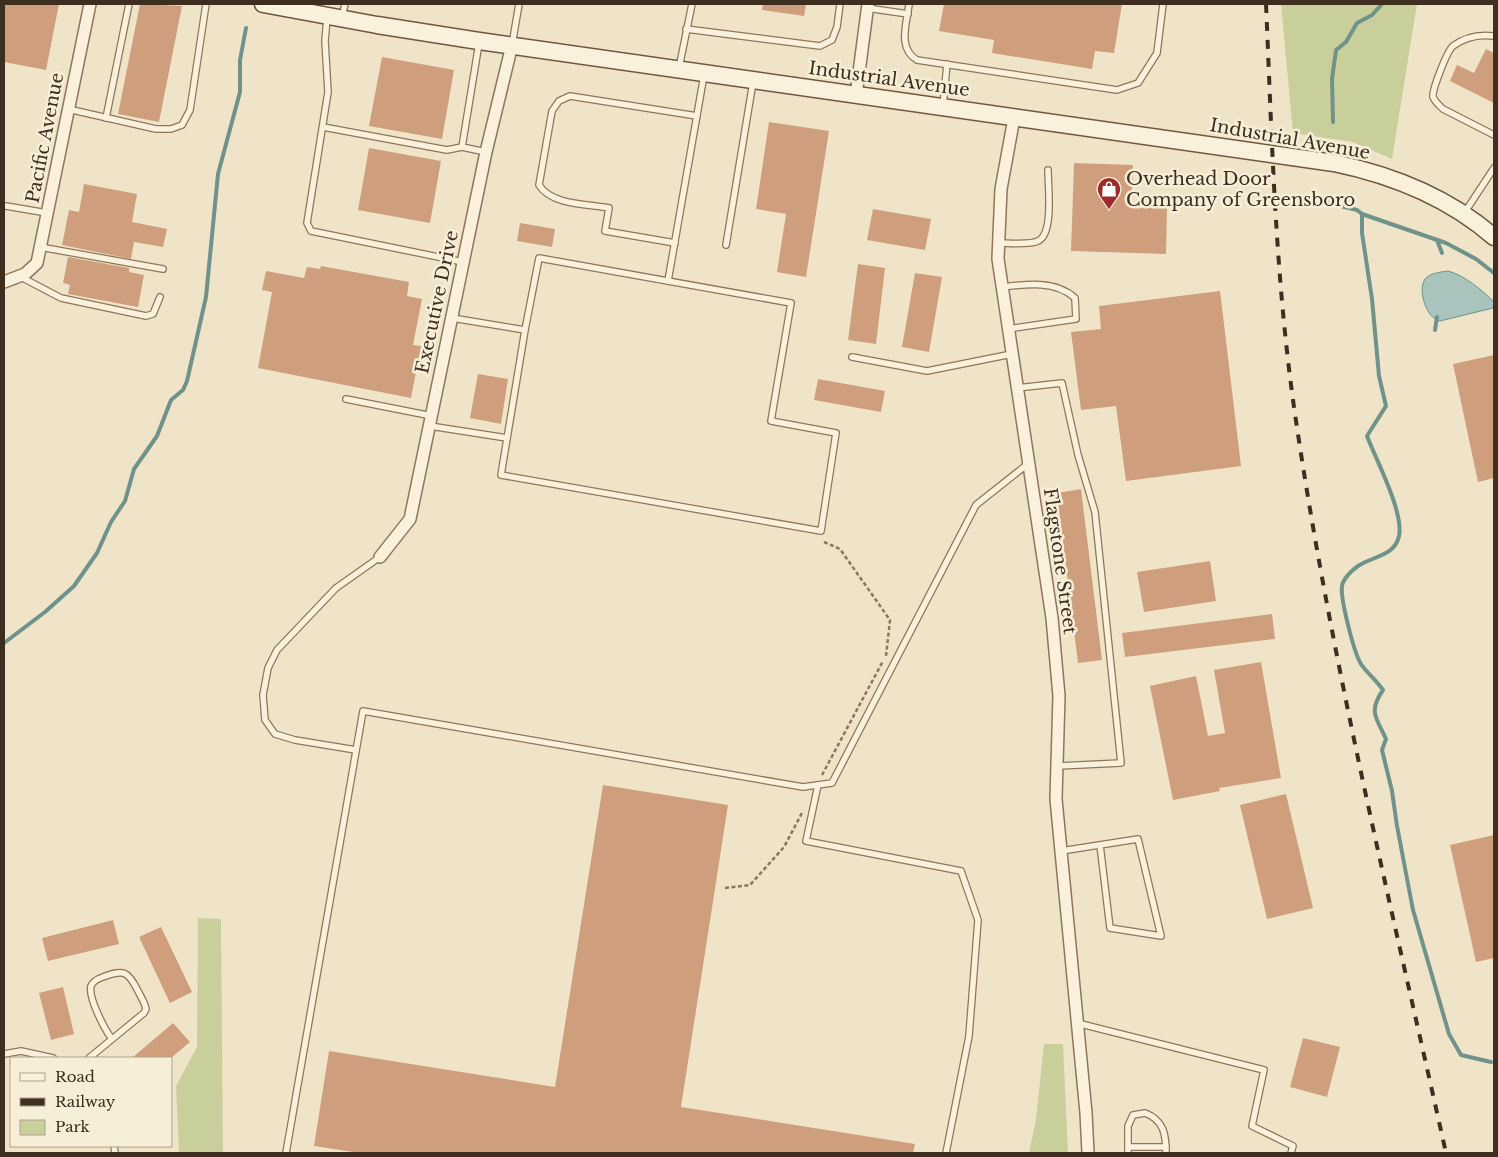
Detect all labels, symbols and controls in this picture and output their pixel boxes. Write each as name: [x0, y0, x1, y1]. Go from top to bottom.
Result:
street label: Industrial Avenue: [807, 57, 971, 101]
street label: Pacific Avenue: [22, 71, 68, 205]
street label: Industrial Avenue: [1208, 114, 1372, 164]
place label: Overhead Door Company of Greensboro: [1126, 168, 1355, 211]
shop icon: Overhead Door Company of Greensboro: [1096, 176, 1122, 210]
street label: Executive Drive: [411, 228, 463, 376]
street label: Flagstone Street: [1039, 486, 1081, 636]
legend: [10, 1057, 172, 1147]
text: Road: [55, 1067, 95, 1086]
text: Railway: [55, 1092, 116, 1111]
text: Park: [55, 1117, 91, 1136]

